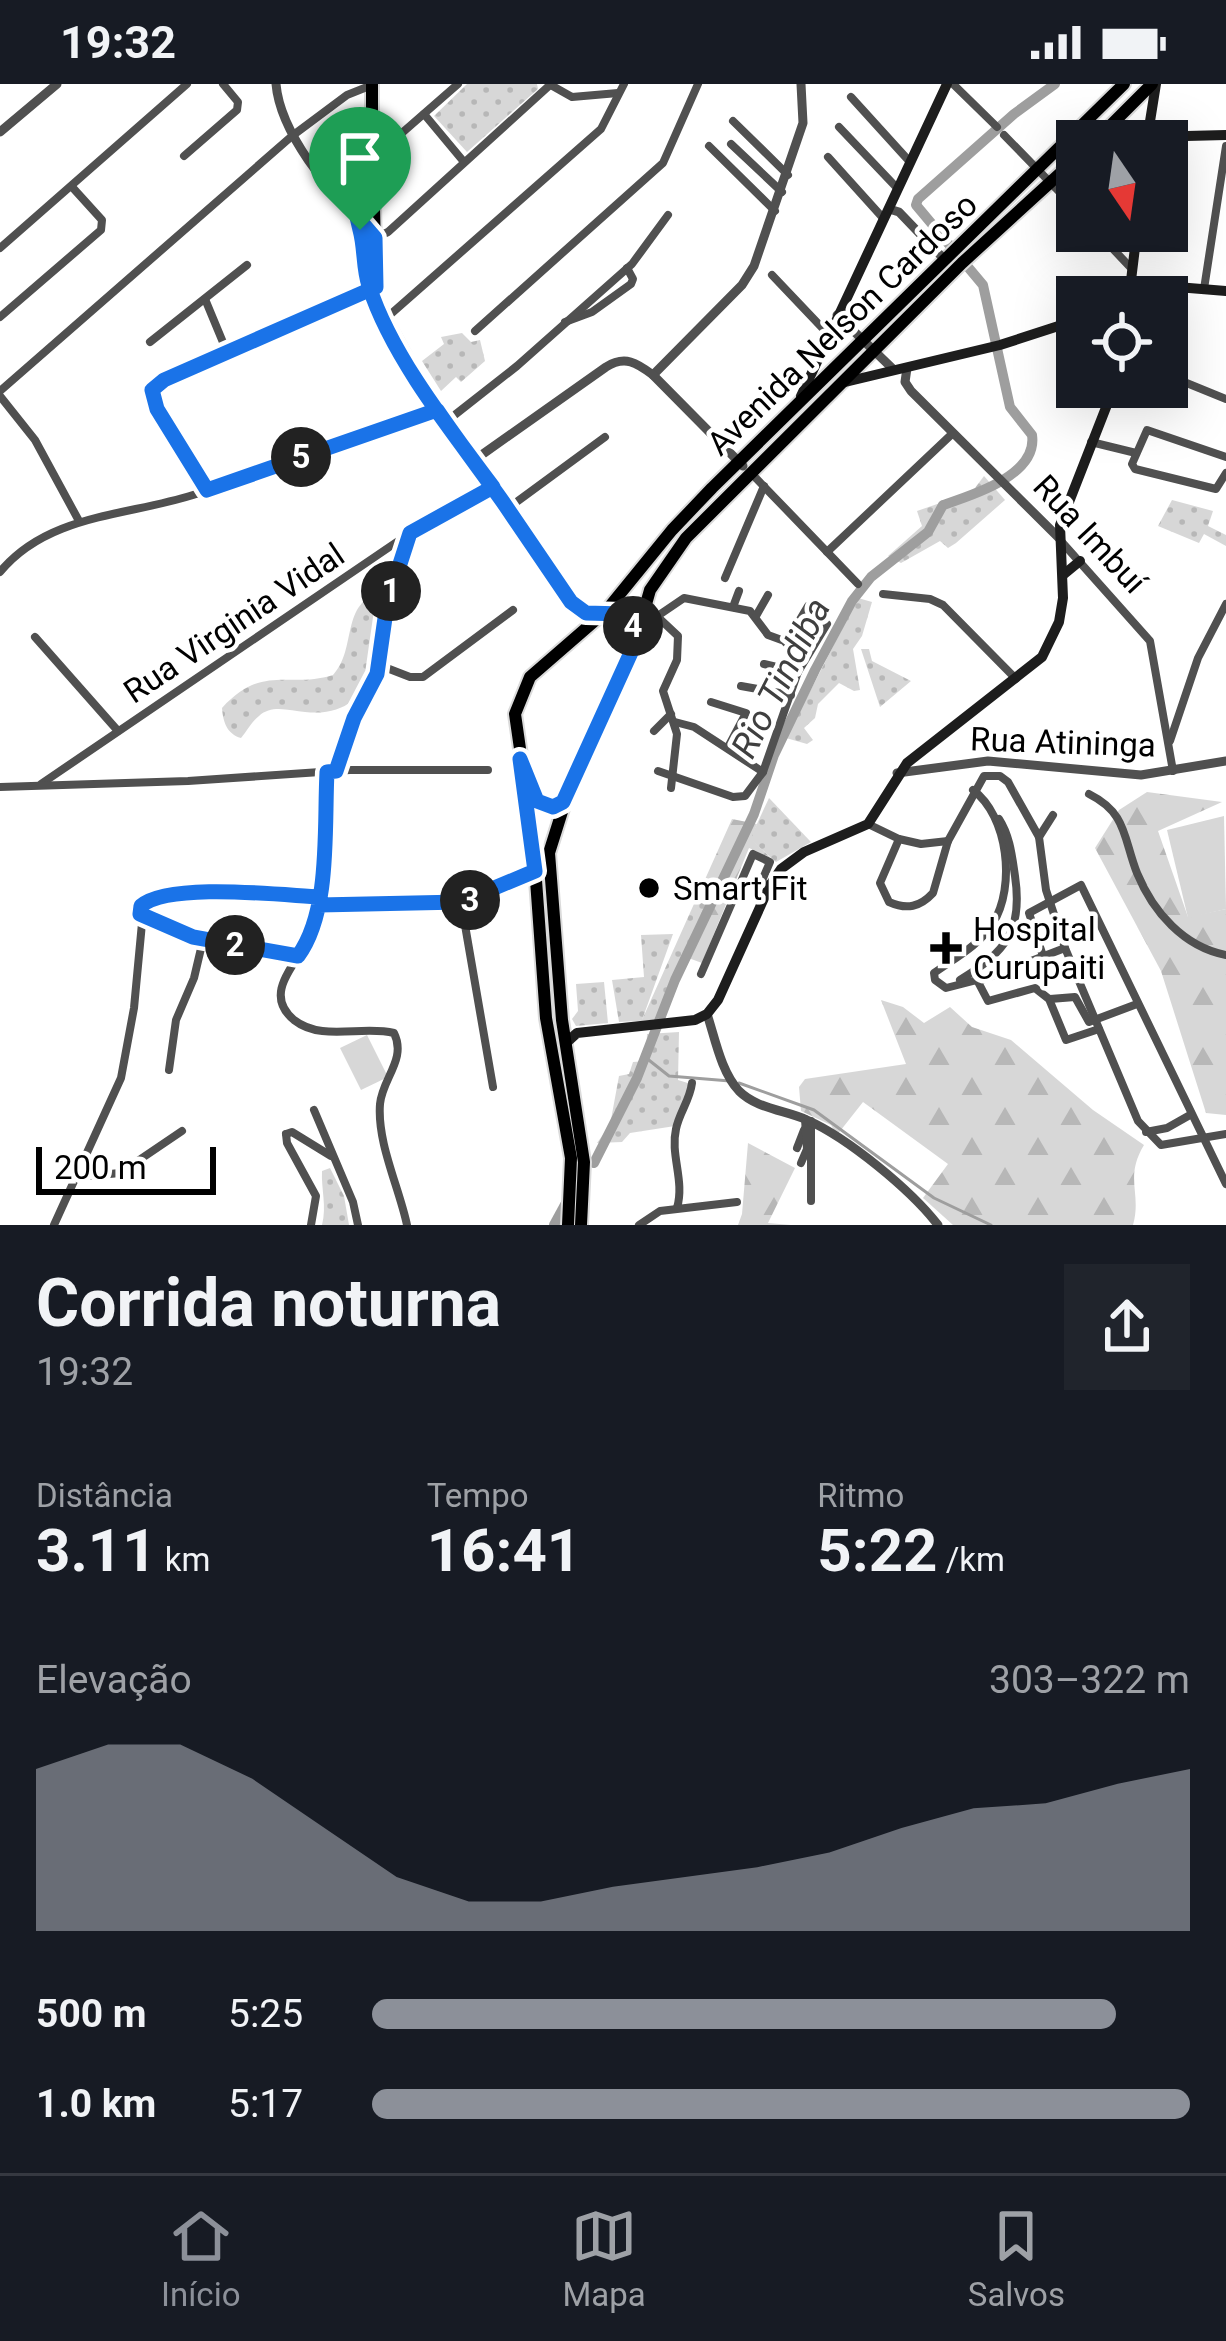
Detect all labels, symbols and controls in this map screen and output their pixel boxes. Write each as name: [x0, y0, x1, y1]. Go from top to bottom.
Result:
text: 19:32: [60, 16, 176, 69]
pin: [309, 107, 411, 230]
north arrow: [1056, 120, 1188, 252]
map controls: [1056, 120, 1188, 408]
icon: arrive: [327, 125, 393, 191]
street label: Avenida Nelson Cardoso: [699, 185, 985, 463]
button: locate: [1056, 276, 1188, 408]
pin: 5: [271, 427, 331, 487]
text: 5: [292, 437, 310, 476]
street label: Rua Imbuí: [1025, 467, 1156, 603]
street label: Rua Virginia Vidal: [117, 535, 351, 711]
pin: 1: [361, 561, 421, 621]
text: 1: [382, 571, 400, 610]
water label: Rio Tindiba: [723, 591, 839, 765]
pin: 4: [603, 596, 663, 656]
text: 4: [624, 606, 642, 645]
street label: Rua Atininga: [970, 719, 1156, 765]
place label: Smart Fit: [673, 869, 808, 908]
pin: 3: [440, 870, 500, 930]
marker: Smart Fit: [636, 875, 662, 901]
text: 3: [461, 880, 479, 919]
place label: Hospital Curupaiti: [973, 910, 1105, 987]
pin: 2: [205, 915, 265, 975]
text: 2: [226, 925, 244, 964]
marker: Hospital Curupaiti: [930, 932, 962, 964]
scale bar: [36, 1141, 216, 1194]
text: 200 m: [54, 1148, 147, 1187]
button: share: [1064, 1264, 1190, 1390]
text: Corrida noturna: [36, 1265, 501, 1342]
text: 19:32: [36, 1349, 133, 1395]
text: Distância: [36, 1476, 173, 1515]
text: Tempo: [427, 1476, 529, 1515]
text: Ritmo: [817, 1476, 904, 1515]
text: 3.11: [36, 1515, 157, 1586]
text: 16:41: [427, 1515, 581, 1586]
text: 5:22: [817, 1515, 938, 1586]
text: km: [157, 1540, 211, 1579]
text: /km: [938, 1540, 1005, 1579]
text: Elevação: [36, 1657, 192, 1703]
text: 303–322 m: [989, 1657, 1190, 1703]
text: 500 m: [36, 1991, 147, 2037]
text: 5:25: [228, 1991, 303, 2037]
text: 1.0 km: [36, 2081, 156, 2127]
text: 5:17: [228, 2081, 303, 2127]
tab: Início: [161, 2203, 241, 2314]
tab: Mapa: [563, 2203, 646, 2314]
tab: Salvos: [968, 2203, 1065, 2314]

